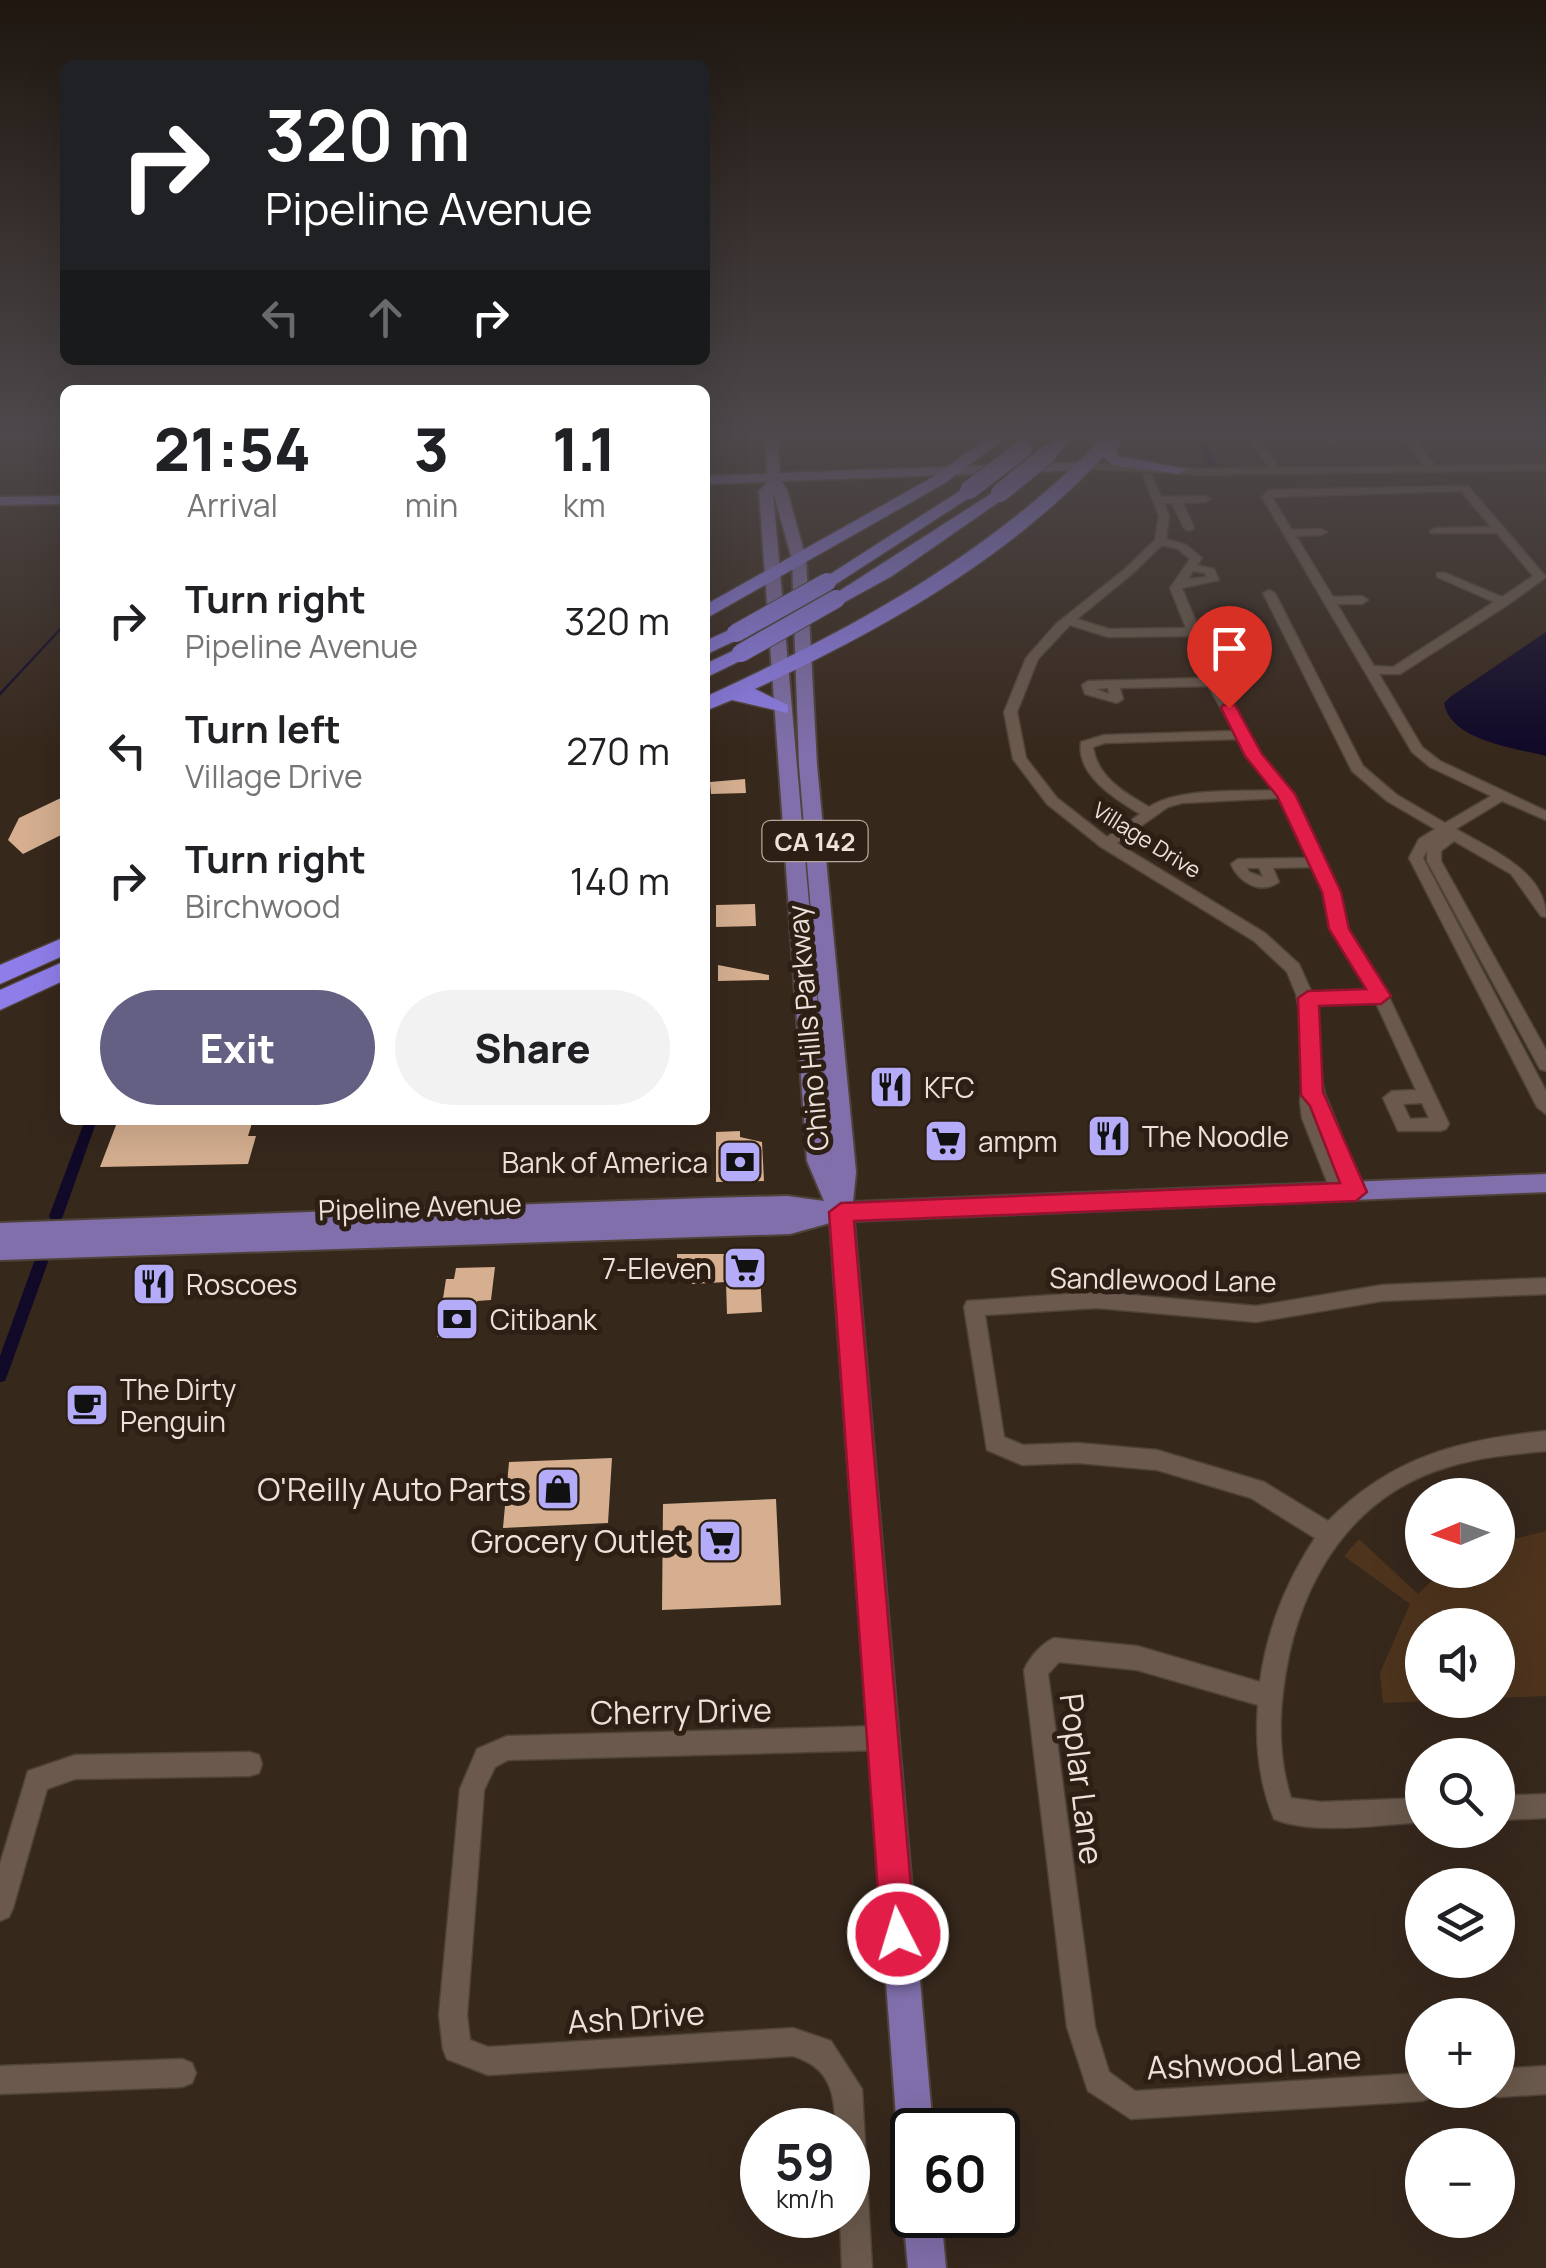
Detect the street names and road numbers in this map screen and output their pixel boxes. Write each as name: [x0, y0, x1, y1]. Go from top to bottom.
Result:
street label: Village Drive: [1087, 795, 1207, 885]
road number: CA 142: [762, 821, 868, 861]
street label: Chino Hills Parkway: [777, 903, 837, 1153]
street label: Pipeline Avenue: [317, 1183, 523, 1229]
street label: Sandlewood Lane: [1049, 1258, 1277, 1300]
street label: Cherry Drive: [590, 1687, 772, 1735]
street label: Poplar Lane: [1050, 1691, 1114, 1867]
street label: Ash Drive: [566, 1990, 706, 2044]
street label: Ashwood Lane: [1146, 2034, 1362, 2090]

